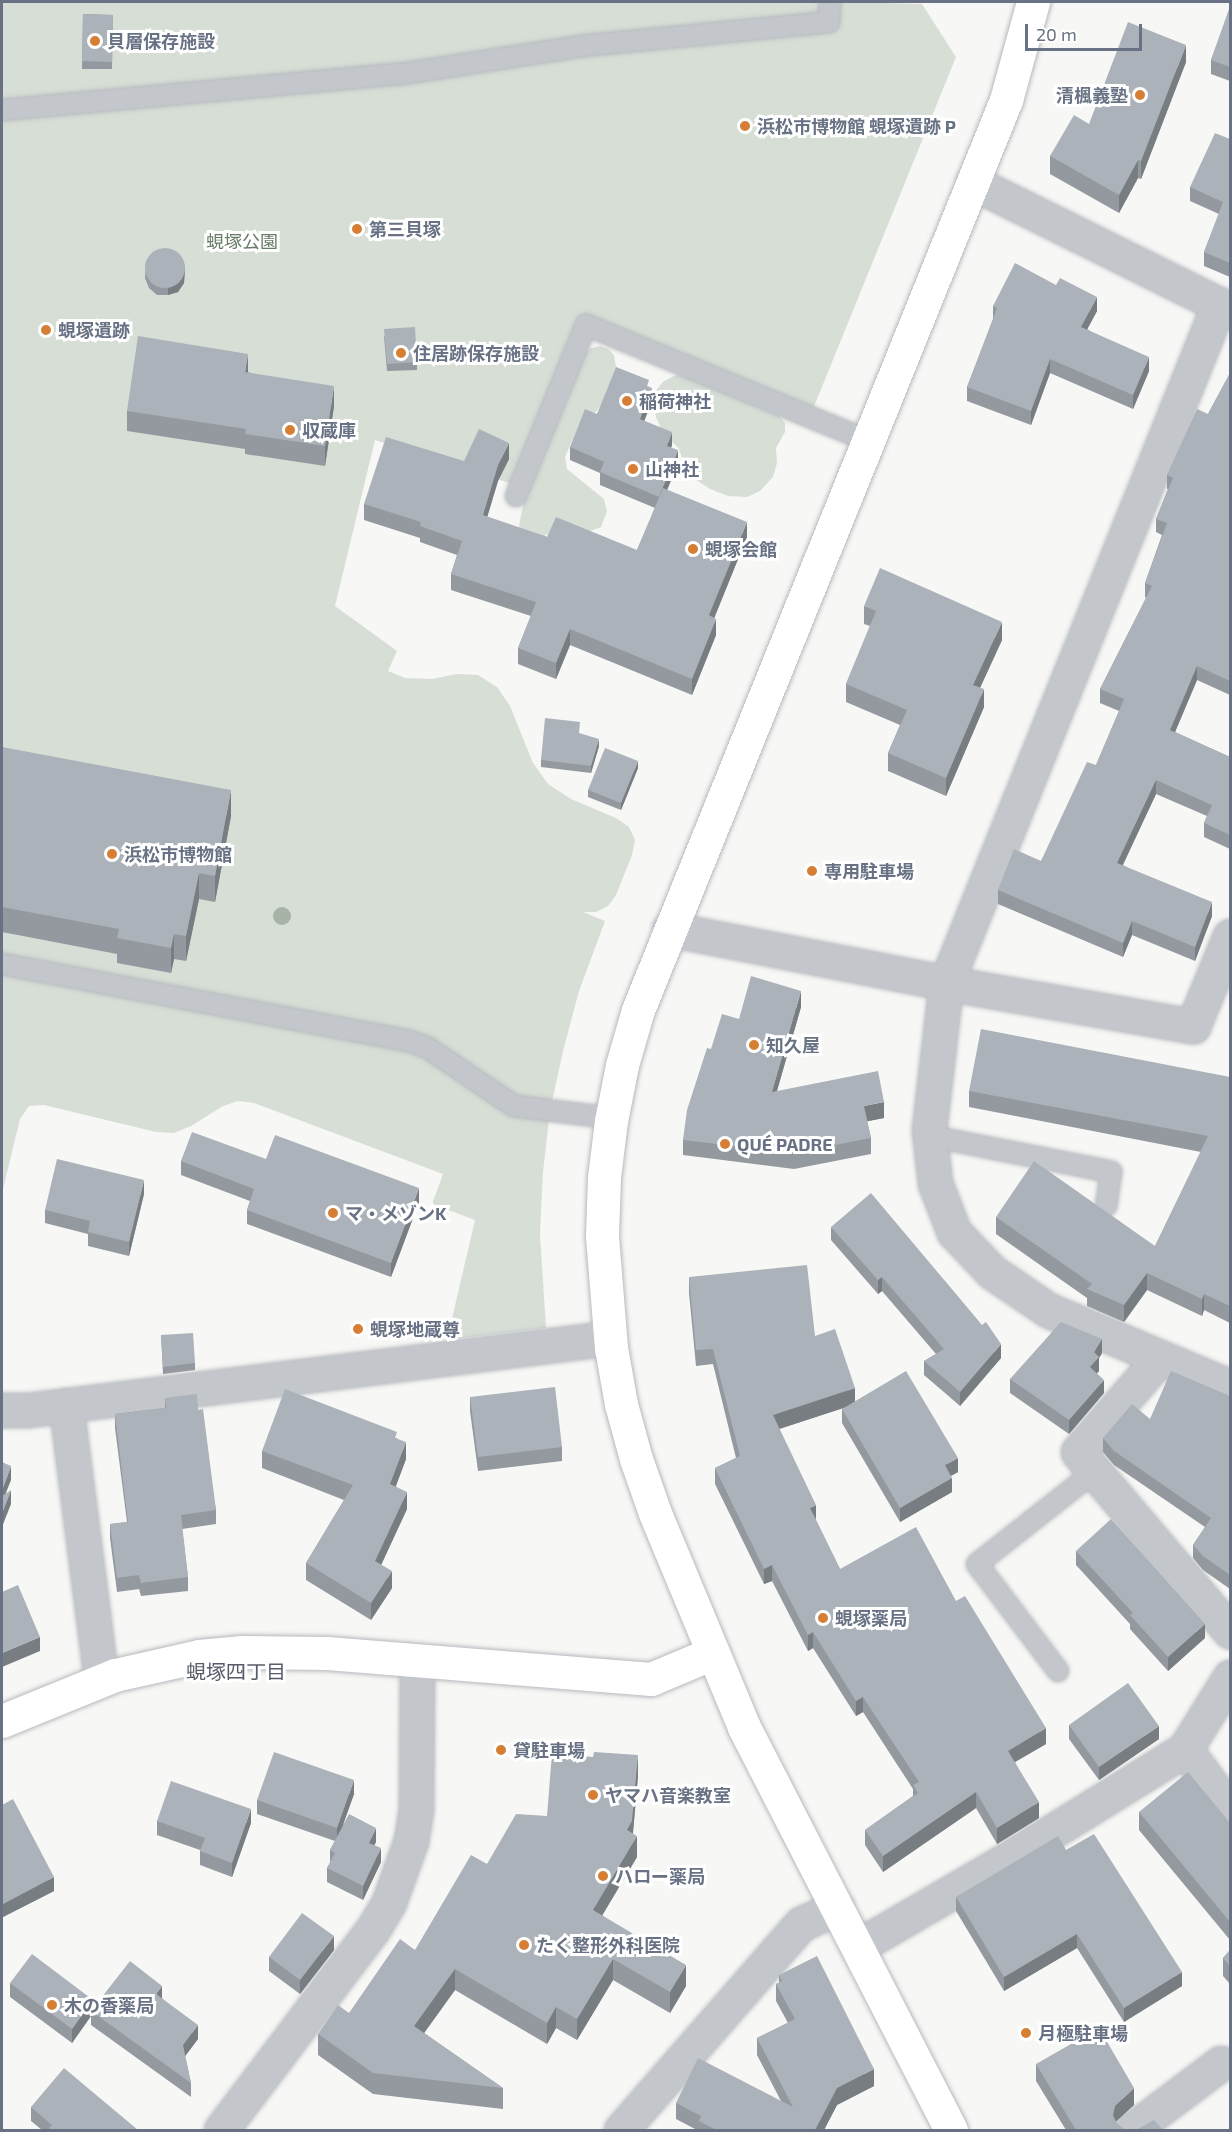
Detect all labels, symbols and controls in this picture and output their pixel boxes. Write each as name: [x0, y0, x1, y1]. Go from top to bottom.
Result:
scale bar: [1028, 12, 1145, 50]
text: 20 m: [1036, 23, 1077, 45]
place label: 貝層保存施設: [107, 30, 215, 52]
marker: 貝層保存施設: [88, 34, 102, 48]
place label: 清楓義塾: [1056, 84, 1128, 106]
marker: 清楓義塾: [1133, 88, 1147, 102]
place label: 浜松市博物館 蜆塚遺跡 P: [757, 115, 956, 137]
marker: 浜松市博物館 蜆塚遺跡 P: [738, 119, 752, 133]
place label: 第三貝塚: [369, 218, 441, 240]
marker: 第三貝塚: [350, 222, 364, 236]
park label: 蜆塚公園: [206, 230, 278, 252]
place label: 蜆塚遺跡: [58, 319, 130, 341]
marker: 蜆塚遺跡: [39, 323, 53, 337]
place label: 住居跡保存施設: [413, 342, 539, 364]
marker: 住居跡保存施設: [394, 346, 408, 360]
place label: 稲荷神社: [639, 390, 711, 412]
marker: 稲荷神社: [620, 394, 634, 408]
place label: 収蔵庫: [302, 419, 356, 441]
marker: 収蔵庫: [283, 423, 297, 437]
place label: 山神社: [645, 458, 699, 480]
marker: 山神社: [626, 462, 640, 476]
place label: 蜆塚会館: [705, 538, 777, 560]
marker: 蜆塚会館: [686, 542, 700, 556]
place label: 浜松市博物館: [124, 843, 232, 865]
marker: 浜松市博物館: [105, 847, 119, 861]
place label: 専用駐車場: [824, 860, 914, 882]
marker: 専用駐車場: [805, 864, 819, 878]
place label: 知久屋: [766, 1034, 820, 1056]
marker: 知久屋: [747, 1038, 761, 1052]
place label: QUÉ PADRE: [737, 1133, 833, 1155]
marker: QUÉ PADRE: [718, 1137, 732, 1151]
place label: マ・メゾンK: [345, 1202, 446, 1224]
marker: マ・メゾンK: [326, 1206, 340, 1220]
place label: 蜆塚地蔵尊: [370, 1318, 460, 1340]
marker: 蜆塚地蔵尊: [351, 1322, 365, 1336]
place label: 蜆塚薬局: [835, 1607, 907, 1629]
marker: 蜆塚薬局: [816, 1611, 830, 1625]
district label: 蜆塚四丁目: [186, 1659, 286, 1683]
place label: 貸駐車場: [513, 1739, 585, 1761]
marker: 貸駐車場: [494, 1743, 508, 1757]
place label: ヤマハ音楽教室: [605, 1784, 731, 1806]
marker: ヤマハ音楽教室: [586, 1788, 600, 1802]
place label: ハロー薬局: [615, 1865, 705, 1887]
marker: ハロー薬局: [596, 1869, 610, 1883]
place label: たく整形外科医院: [536, 1934, 680, 1956]
marker: たく整形外科医院: [517, 1938, 531, 1952]
place label: 木の香薬局: [64, 1994, 154, 2016]
marker: 木の香薬局: [45, 1998, 59, 2012]
place label: 月極駐車場: [1038, 2022, 1128, 2044]
marker: 月極駐車場: [1019, 2026, 1033, 2040]

